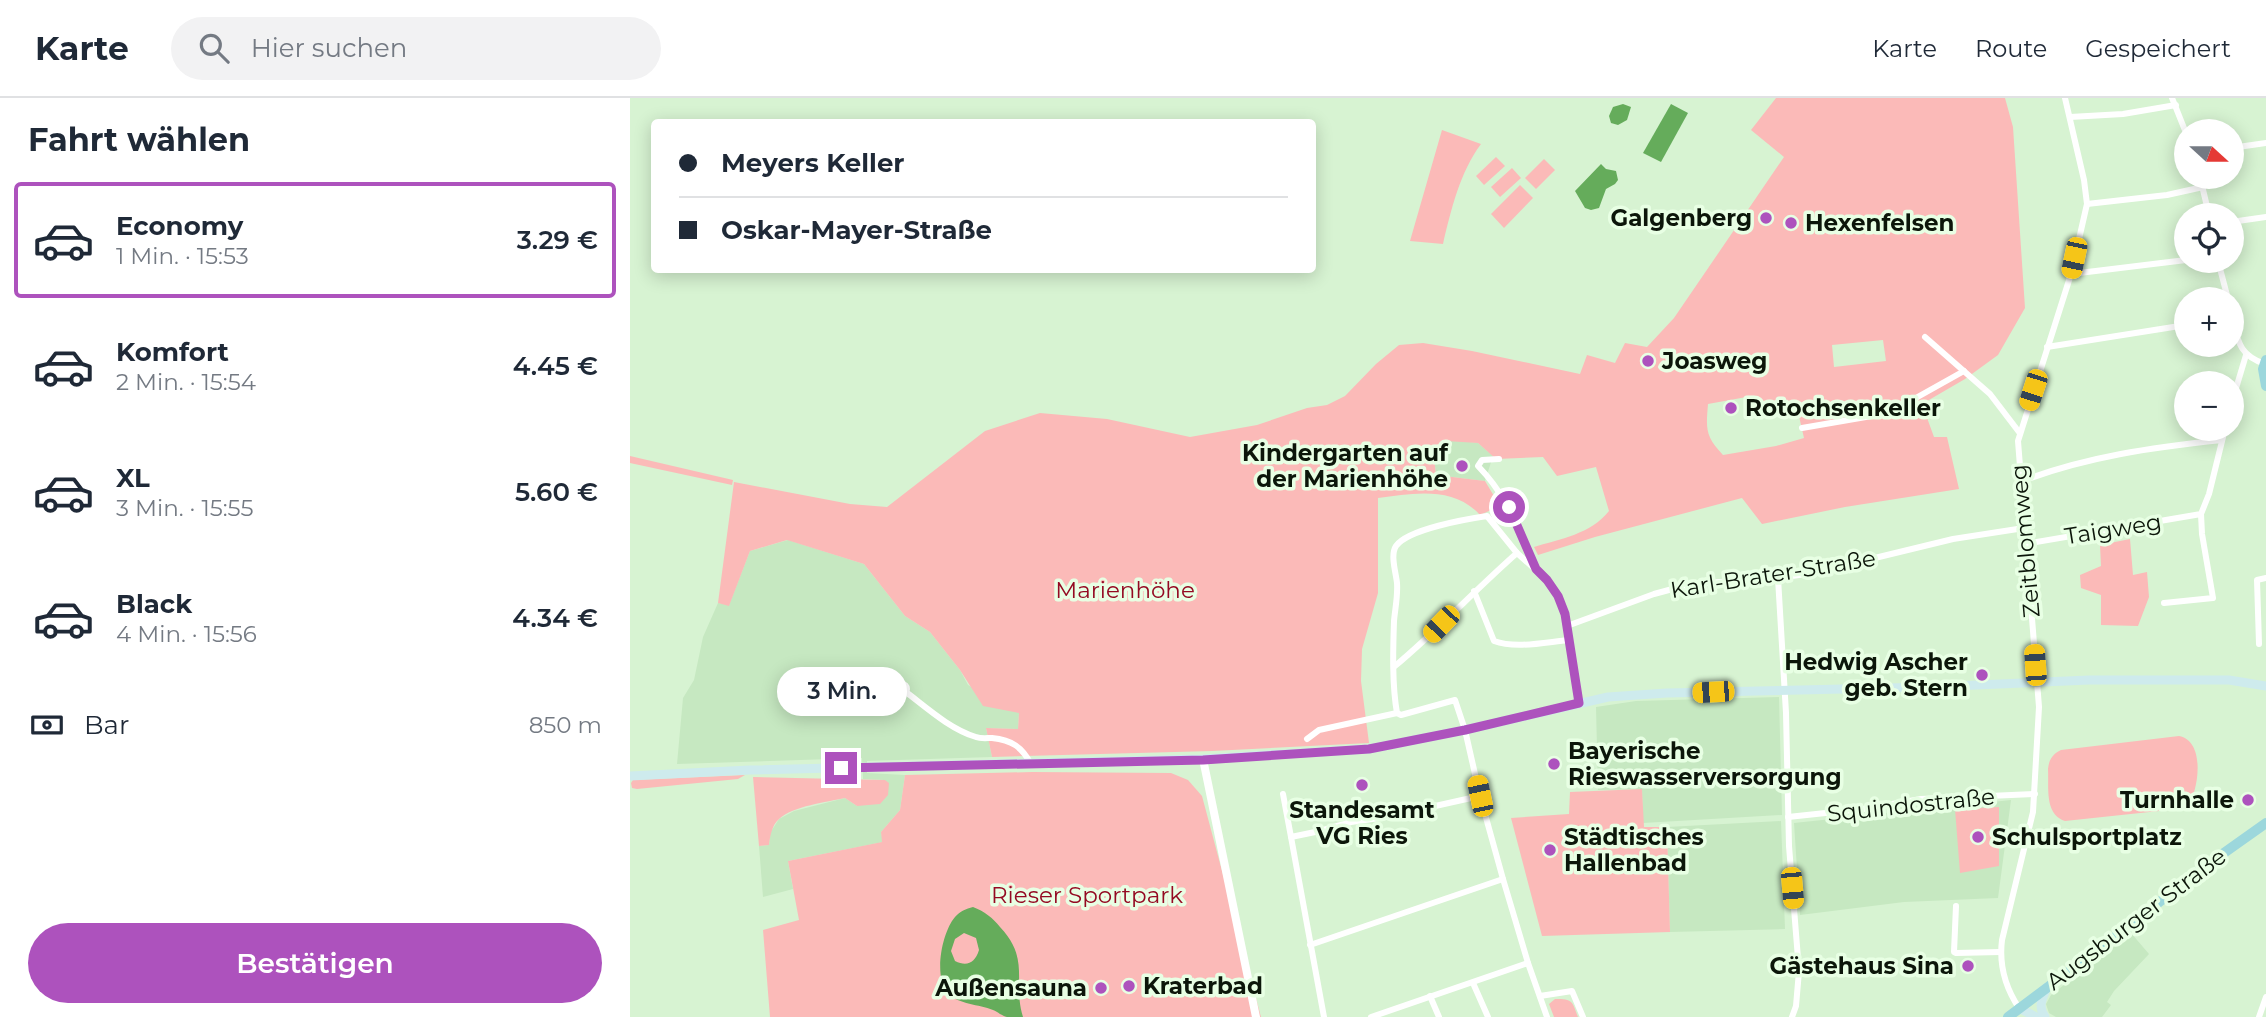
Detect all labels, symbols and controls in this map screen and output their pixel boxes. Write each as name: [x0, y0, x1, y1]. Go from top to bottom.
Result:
search box: [171, 17, 661, 80]
text: Karte: [35, 28, 129, 68]
icon: search: [195, 29, 233, 67]
text: Hier suchen: [251, 32, 407, 64]
text: Karte: [1872, 34, 1937, 63]
text: Route: [1975, 34, 2047, 63]
text: Gespeichert: [2085, 34, 2231, 63]
north arrow: [2174, 119, 2244, 189]
map controls: [2174, 119, 2244, 441]
text: Fahrt wählen: [28, 120, 250, 159]
text: Meyers Keller: [721, 147, 905, 179]
button: locate: [2174, 203, 2244, 273]
place label: Galgenberg: [1610, 204, 1752, 232]
icon: car: [32, 209, 95, 272]
place label: Hexenfelsen: [1805, 209, 1954, 237]
text: Economy: [116, 210, 243, 242]
marker: Galgenberg: [1758, 210, 1774, 226]
text: Oskar-Mayer-Straße: [721, 214, 992, 246]
marker: Hexenfelsen: [1783, 215, 1799, 231]
text: 3.29 €: [517, 224, 598, 256]
car: [2060, 235, 2089, 281]
text: 1 Min. · 15:53: [116, 242, 249, 270]
button: +: [2174, 287, 2244, 357]
icon: car: [32, 335, 95, 398]
text: Komfort: [116, 336, 229, 368]
place label: Joasweg: [1661, 347, 1767, 375]
text: 4.45 €: [513, 350, 598, 382]
marker: Joasweg: [1640, 353, 1656, 369]
car: [2017, 367, 2050, 413]
text: 2 Min. · 15:54: [116, 368, 256, 396]
button: −: [2174, 371, 2244, 441]
place label: Rotochsenkeller: [1745, 394, 1941, 422]
marker: Rotochsenkeller: [1723, 400, 1739, 416]
place label: Kindergarten auf der Marienhöhe: [1242, 439, 1449, 493]
marker: Kindergarten auf der Marienhöhe: [1454, 458, 1470, 474]
icon: car: [32, 461, 95, 524]
text: XL: [116, 462, 150, 494]
street label: Zeitblomweg: [2004, 463, 2046, 619]
text: 5.60 €: [515, 476, 598, 508]
route start: [1493, 491, 1525, 523]
text: 3 Min. · 15:55: [116, 494, 254, 522]
street label: Taigweg: [2063, 508, 2163, 550]
street label: Karl-Brater-Straße: [1668, 544, 1878, 604]
park label: Marienhöhe: [1055, 576, 1195, 604]
icon: car: [32, 587, 95, 650]
text: Black: [116, 588, 192, 620]
text: 4.34 €: [512, 602, 598, 634]
car: [1419, 602, 1464, 646]
text: 4 Min. · 15:56: [116, 620, 257, 648]
car: [2024, 643, 2047, 687]
place label: Hedwig Ascher geb. Stern: [1784, 648, 1968, 702]
callout: 3 Min.: [776, 666, 906, 716]
marker: Hedwig Ascher geb. Stern: [1974, 667, 1990, 683]
text: 3 Min.: [807, 677, 877, 705]
car: [1692, 680, 1735, 704]
icon: cash: [28, 706, 66, 744]
text: Bar: [84, 709, 129, 741]
text: 850 m: [529, 711, 602, 739]
place label: Bayerische Rieswasserversorgung: [1568, 737, 1842, 791]
route end: [825, 752, 857, 784]
marker: Bayerische Rieswasserversorgung: [1546, 756, 1562, 772]
car: [1466, 773, 1495, 819]
marker: Standesamt VG Ries: [1354, 777, 1370, 793]
street label: Squindostraße: [1826, 782, 1996, 828]
place label: Turnhalle: [2120, 786, 2234, 814]
marker: Turnhalle: [2240, 792, 2256, 808]
place label: Standesamt VG Ries: [1289, 796, 1435, 850]
place label: Städtisches Hallenbad: [1564, 823, 1704, 877]
place label: Schulsportplatz: [1992, 823, 2182, 851]
marker: Schulsportplatz: [1970, 829, 1986, 845]
marker: Städtisches Hallenbad: [1542, 842, 1558, 858]
street label: Augsburger Straße: [2040, 842, 2232, 996]
car: [1780, 866, 1805, 910]
park label: Rieser Sportpark: [991, 881, 1183, 909]
button: Bestätigen: [28, 923, 602, 1003]
place label: Gästehaus Sina: [1769, 952, 1954, 980]
marker: Gästehaus Sina: [1960, 958, 1976, 974]
place label: Kraterbad: [1143, 972, 1263, 1000]
place label: Außensauna: [934, 974, 1087, 1002]
marker: Kraterbad: [1121, 978, 1137, 994]
marker: Außensauna: [1093, 980, 1109, 996]

